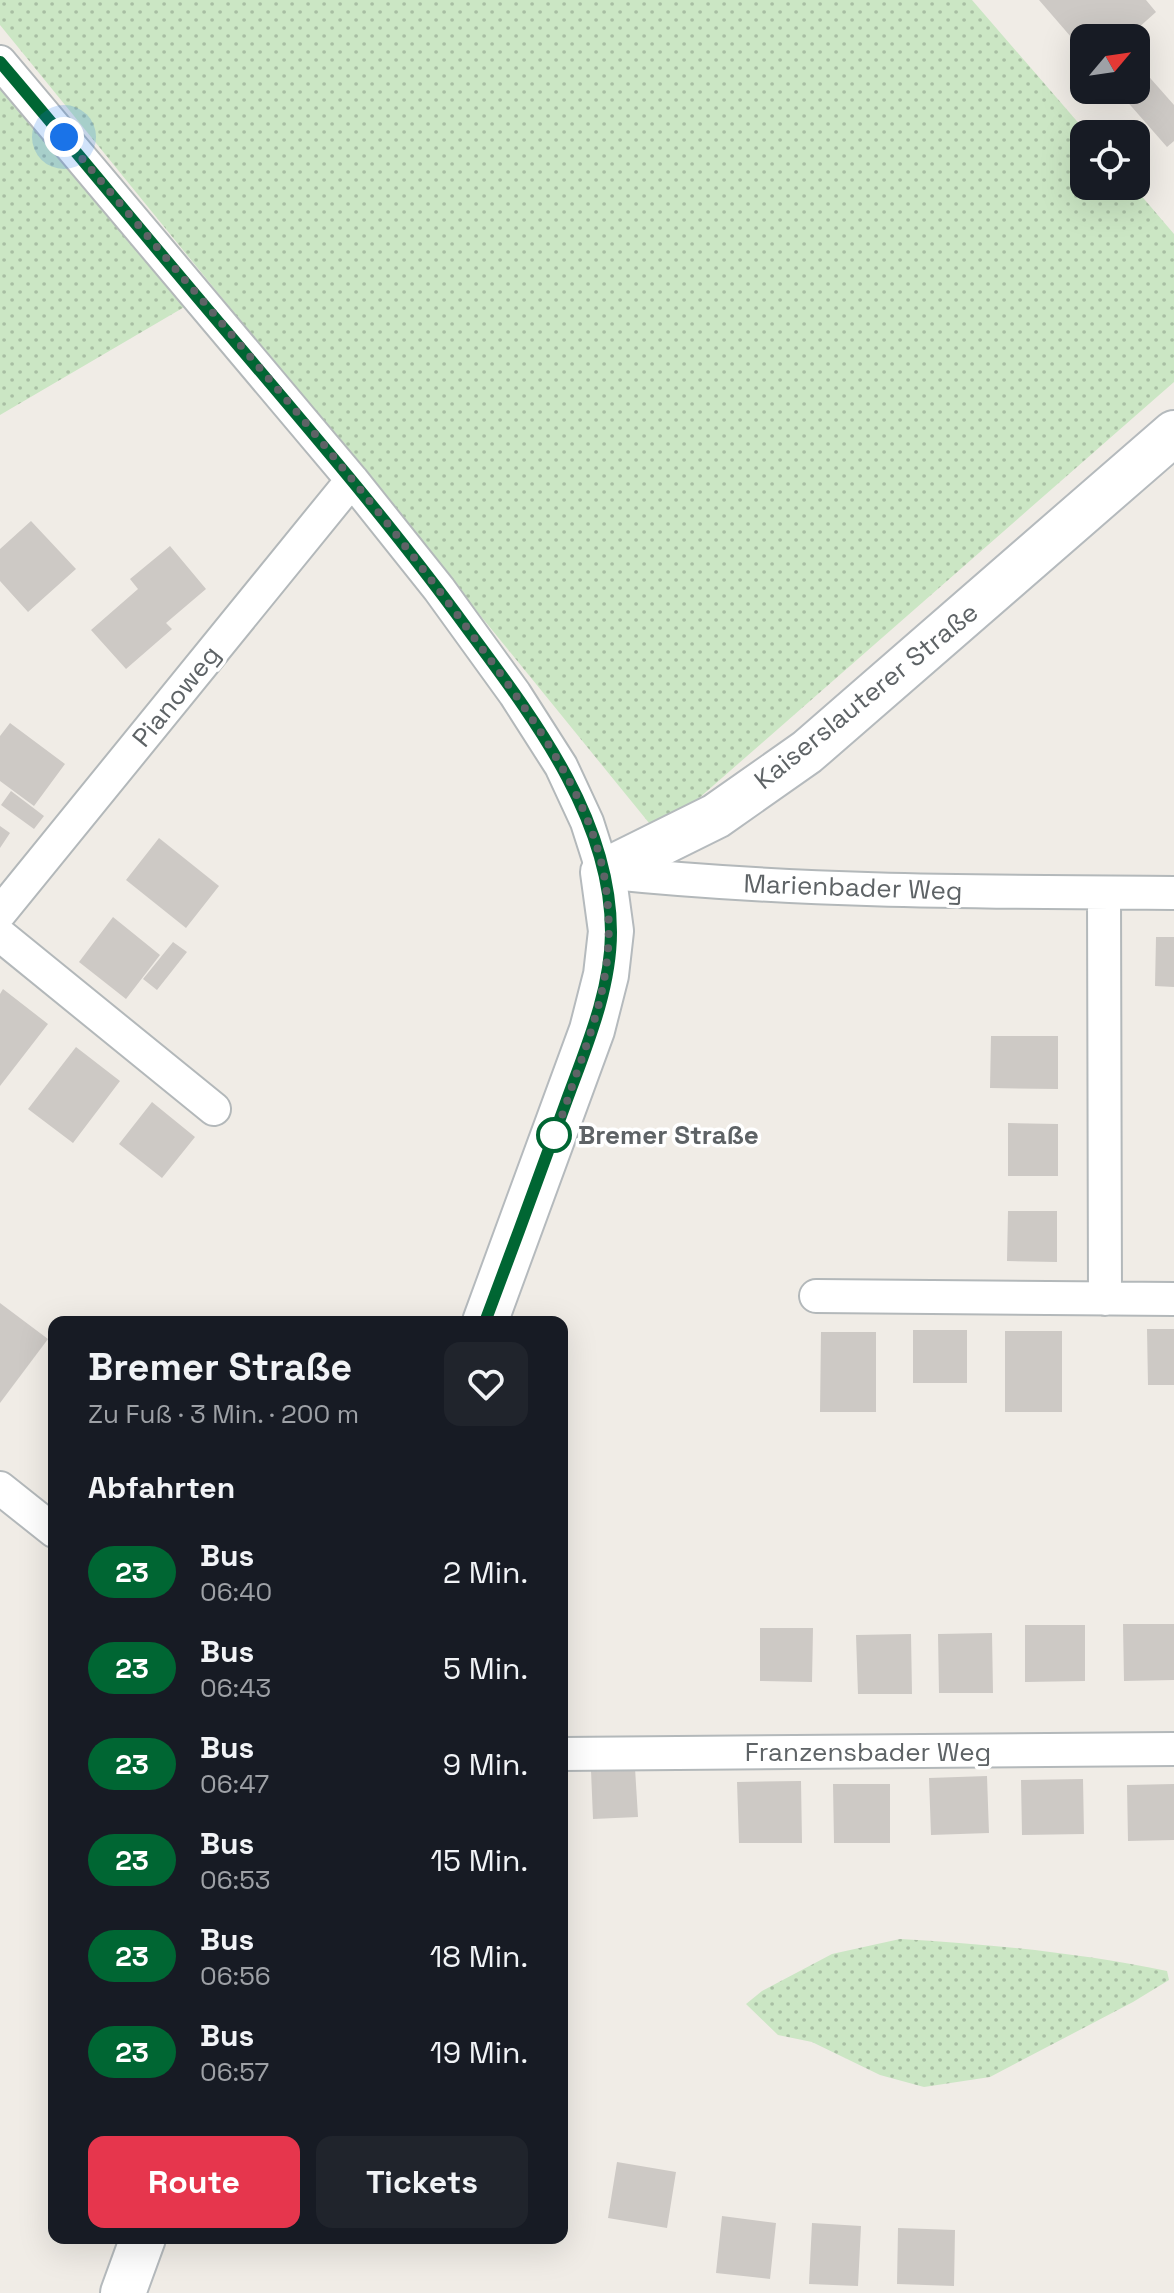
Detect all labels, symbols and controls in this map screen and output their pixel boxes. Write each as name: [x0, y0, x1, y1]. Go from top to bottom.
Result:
north arrow: [1070, 24, 1150, 104]
map controls: [1070, 24, 1150, 200]
your location: [44, 117, 84, 157]
button: locate: [1070, 120, 1150, 200]
street label: Kaiserslauterer Straße: [747, 595, 985, 797]
street label: Pianoweg: [125, 638, 227, 754]
street label: Marienbader Weg: [743, 866, 963, 908]
marker: Bremer Straße: [537, 1118, 571, 1152]
place label: Bremer Straße: [578, 1118, 759, 1152]
button: heart: [444, 1342, 528, 1426]
text: Bremer Straße: [88, 1343, 352, 1391]
text: Zu Fuß · 3 Min. · 200 m: [88, 1397, 359, 1431]
text: Abfahrten: [88, 1468, 235, 1507]
text: Bus: [200, 1536, 254, 1575]
text: 2 Min.: [443, 1553, 528, 1592]
text: 23: [115, 1554, 149, 1590]
text: 06:40: [200, 1575, 272, 1609]
text: Bus: [200, 1632, 254, 1671]
text: 5 Min.: [443, 1649, 528, 1688]
text: 23: [115, 1650, 149, 1686]
text: 06:43: [200, 1671, 271, 1705]
text: Bus: [200, 1728, 254, 1767]
street label: Franzensbader Weg: [745, 1735, 991, 1769]
text: 9 Min.: [443, 1745, 528, 1784]
text: 23: [115, 1746, 149, 1782]
text: 06:47: [200, 1767, 269, 1801]
text: Bus: [200, 1824, 254, 1863]
text: 15 Min.: [431, 1841, 528, 1880]
text: 23: [115, 1842, 149, 1878]
text: 06:53: [200, 1863, 270, 1897]
text: Bus: [200, 1920, 254, 1959]
text: 18 Min.: [430, 1937, 528, 1976]
text: 23: [115, 1938, 149, 1974]
text: 06:56: [200, 1959, 271, 1993]
text: Bus: [200, 2016, 254, 2055]
text: 19 Min.: [430, 2033, 528, 2072]
text: 23: [115, 2034, 149, 2070]
text: 06:57: [200, 2055, 269, 2089]
button: Route: [88, 2136, 300, 2228]
button: Tickets: [316, 2136, 528, 2228]

